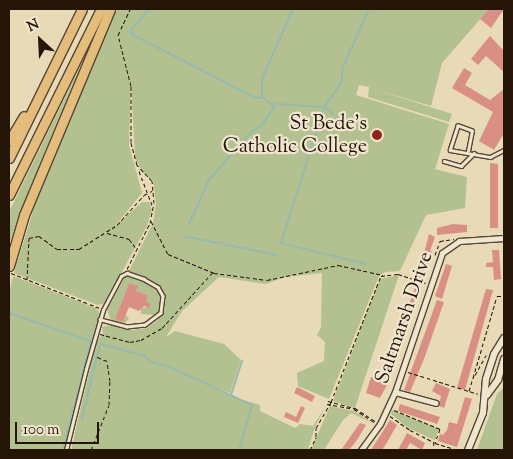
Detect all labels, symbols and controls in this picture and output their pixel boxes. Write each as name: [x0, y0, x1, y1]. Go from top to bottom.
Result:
north arrow: [15, 15, 65, 65]
text: N: [24, 15, 43, 38]
place label: St Bede's Catholic College: [223, 112, 367, 159]
marker: St Bede's Catholic College: [371, 129, 383, 141]
street label: Saltmarsh Drive: [371, 249, 439, 387]
scale bar: [18, 412, 101, 444]
text: 100 m: [23, 420, 59, 441]

